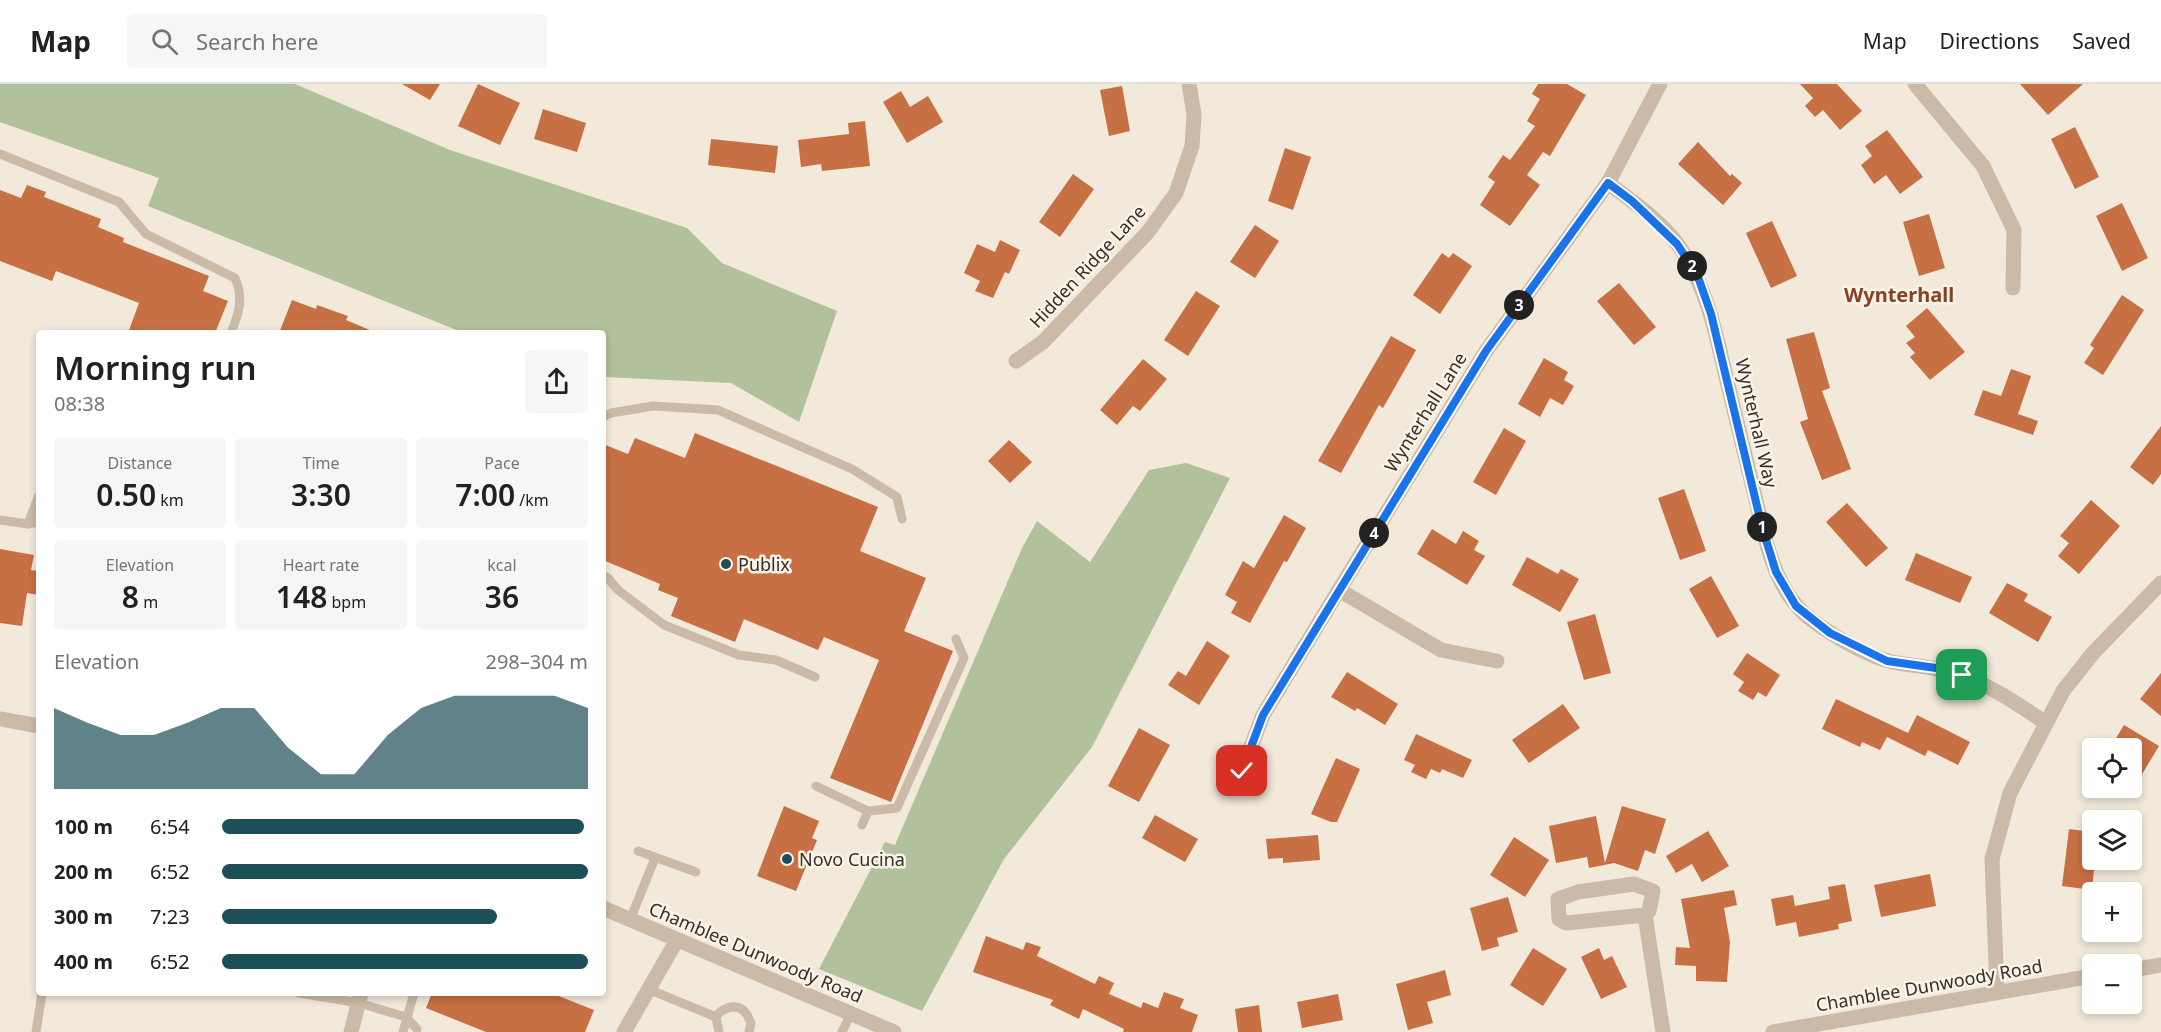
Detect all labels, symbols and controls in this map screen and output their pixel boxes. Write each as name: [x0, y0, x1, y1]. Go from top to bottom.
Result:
search box: [127, 14, 547, 68]
text: Map: [30, 22, 91, 60]
icon: search: [148, 25, 181, 58]
text: Search here: [196, 26, 318, 56]
text: Map: [1863, 27, 1907, 55]
text: Directions: [1940, 27, 2039, 55]
text: Saved: [2072, 27, 2131, 55]
street label: Hidden Ridge Lane: [1024, 199, 1150, 333]
pin: 2: [1677, 251, 1707, 281]
text: 2: [1687, 255, 1697, 277]
district label: Wynterhall: [1844, 281, 1954, 308]
pin: 3: [1504, 290, 1534, 320]
text: 3: [1514, 294, 1524, 316]
text: Morning run: [54, 345, 256, 390]
street label: Wynterhall Lane: [1378, 347, 1472, 477]
button: share: [525, 350, 588, 413]
street label: Wynterhall Way: [1730, 356, 1784, 491]
text: 08:38: [54, 390, 105, 417]
text: Distance: [108, 452, 172, 474]
text: Time: [302, 452, 340, 474]
text: Pace: [484, 452, 520, 474]
text: 0.50: [96, 474, 156, 515]
text: 3:30: [291, 474, 351, 515]
text: 7:00: [455, 474, 515, 515]
text: km: [156, 489, 184, 511]
text: /km: [515, 489, 549, 511]
pin: 1: [1747, 512, 1777, 542]
text: 1: [1757, 516, 1767, 538]
pin: 4: [1359, 518, 1389, 548]
text: 4: [1369, 522, 1379, 544]
place label: Publix: [738, 552, 790, 576]
text: Elevation: [106, 554, 174, 576]
text: Heart rate: [283, 554, 359, 576]
text: kcal: [487, 554, 517, 576]
marker: Publix: [719, 557, 733, 571]
text: 8: [122, 576, 139, 617]
text: 148: [276, 576, 327, 617]
text: 36: [485, 576, 519, 617]
text: m: [139, 591, 158, 613]
text: bpm: [327, 591, 366, 613]
text: Elevation: [54, 648, 139, 675]
text: 298–304 m: [485, 648, 588, 675]
pin: [1936, 649, 1987, 700]
icon: arrive: [1945, 658, 1978, 691]
map controls: [2082, 738, 2142, 1014]
button: locate: [2082, 738, 2142, 798]
pin: [1216, 745, 1267, 796]
icon: check: [1225, 754, 1258, 787]
button: layers: [2082, 810, 2142, 870]
text: 100 m: [54, 813, 113, 840]
text: 6:54: [150, 813, 190, 840]
place label: Novo Cucina: [799, 847, 905, 871]
marker: Novo Cucina: [780, 852, 794, 866]
text: 200 m: [54, 858, 113, 885]
text: 6:52: [150, 858, 190, 885]
button: +: [2082, 882, 2142, 942]
street label: Chamblee Dunwoody Road: [646, 896, 866, 1008]
text: 300 m: [54, 903, 113, 930]
text: 7:23: [150, 903, 190, 930]
text: 400 m: [54, 948, 113, 975]
text: 6:52: [150, 948, 190, 975]
street label: Chamblee Dunwoody Road: [1814, 953, 2044, 1017]
button: −: [2082, 954, 2142, 1014]

